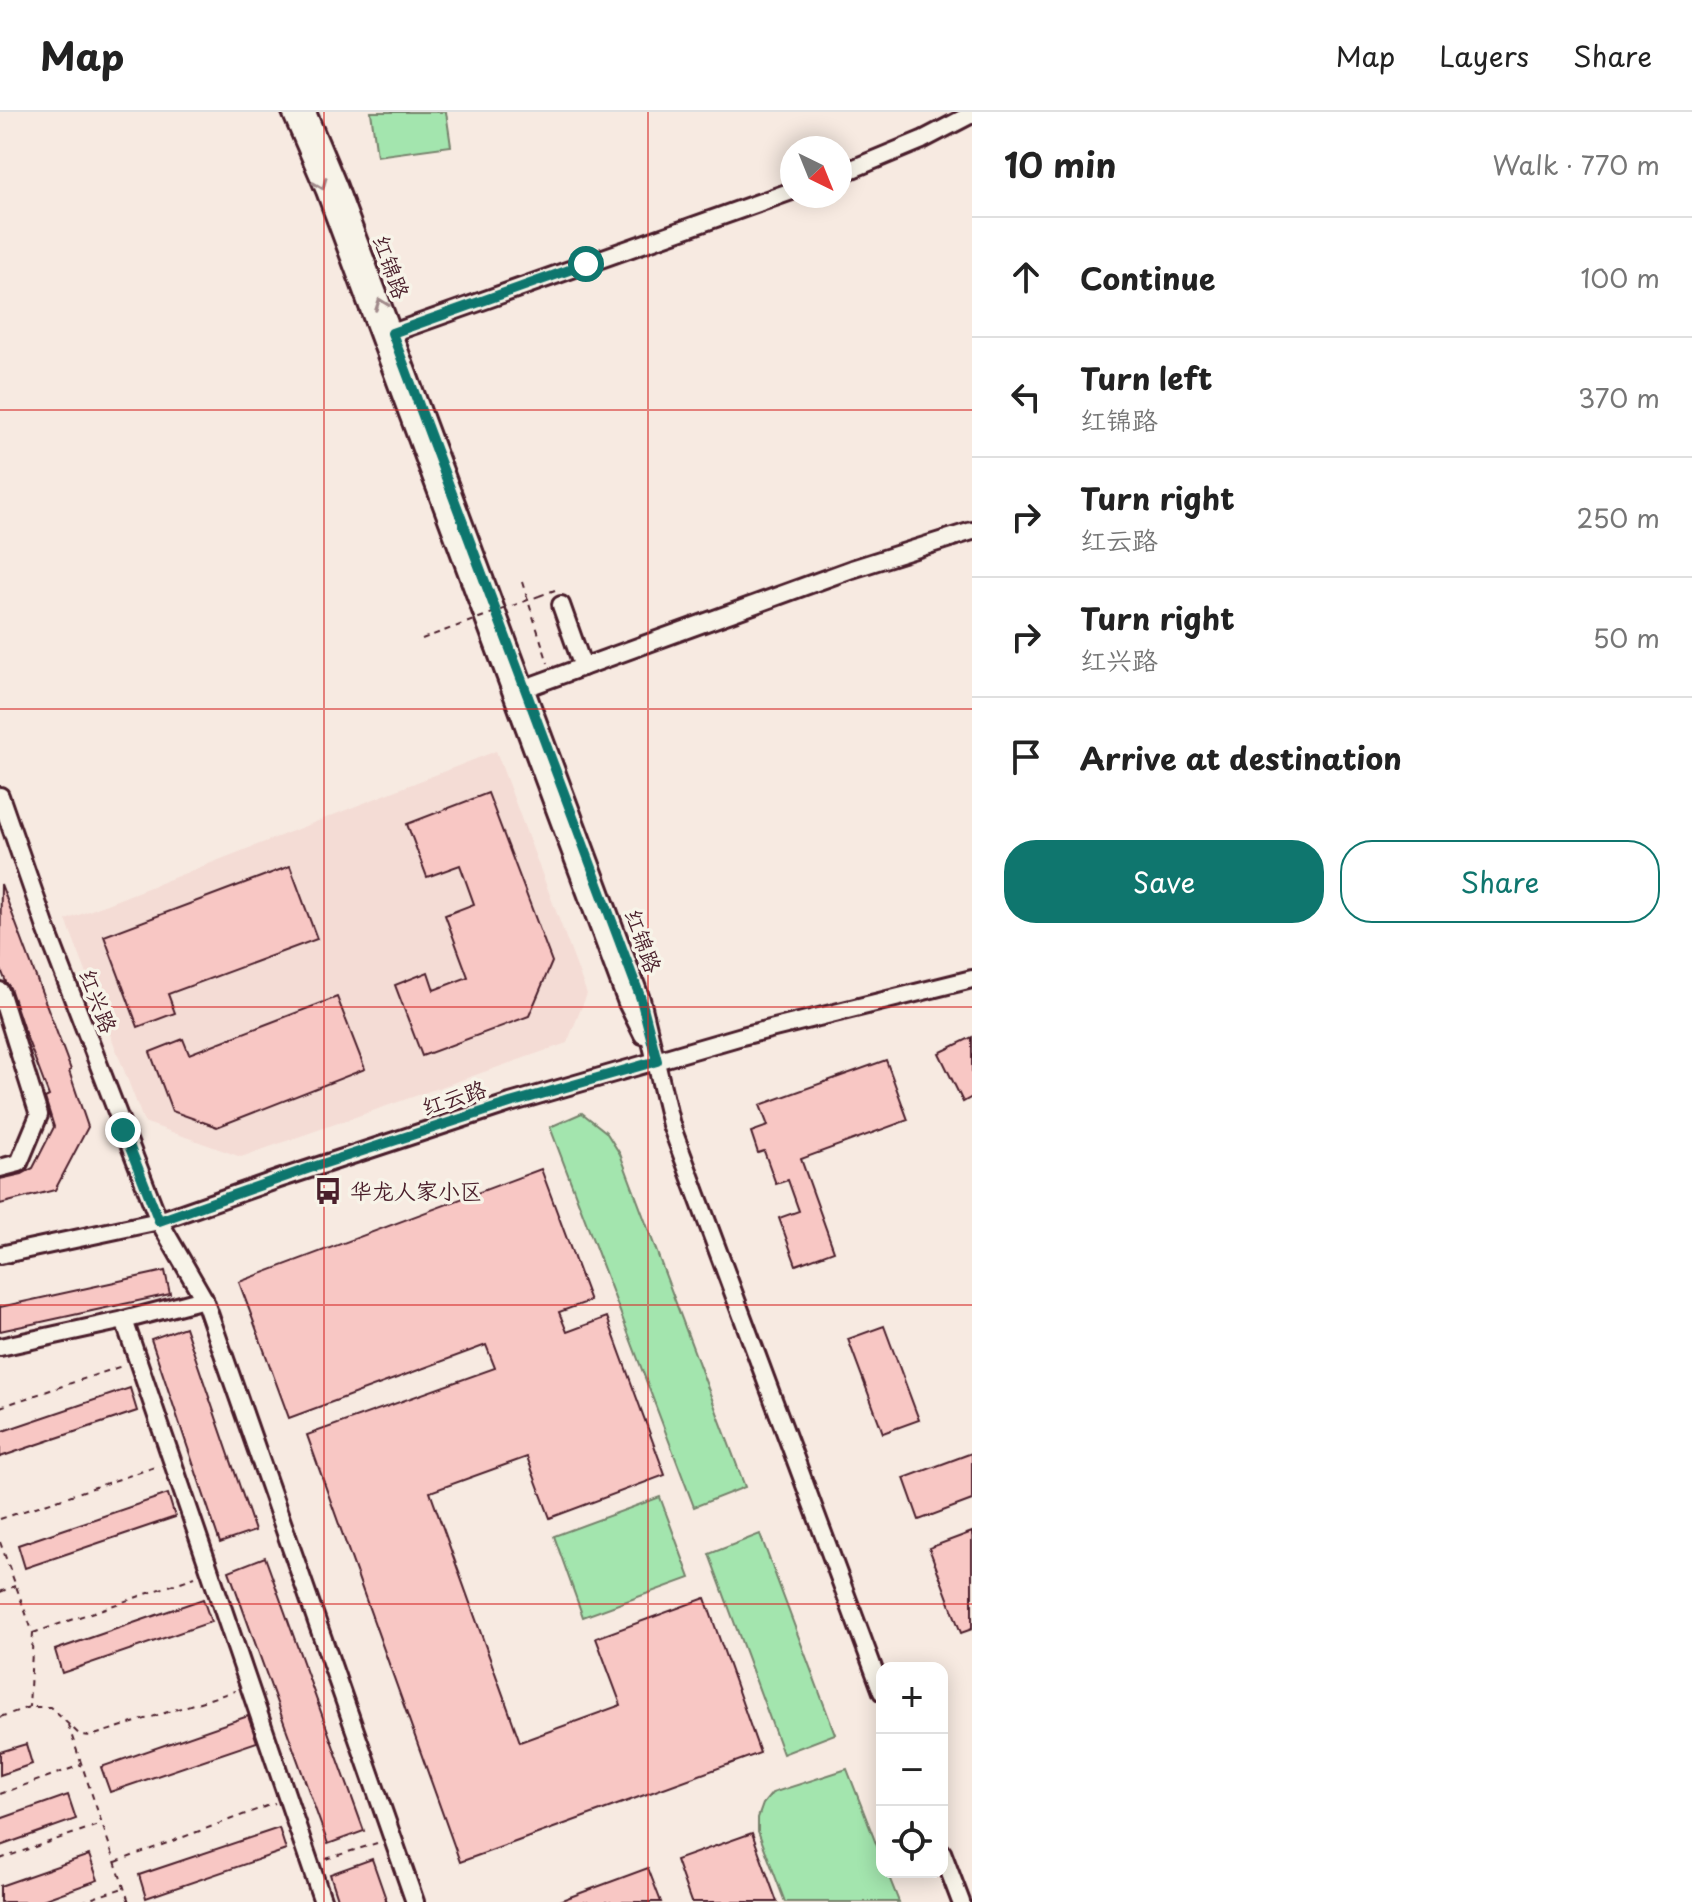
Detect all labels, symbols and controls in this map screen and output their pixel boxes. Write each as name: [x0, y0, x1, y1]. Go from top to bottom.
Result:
text: Map: [40, 27, 124, 84]
text: Map: [1335, 34, 1395, 77]
text: Layers: [1439, 34, 1529, 77]
text: Share: [1573, 34, 1652, 77]
north arrow: [780, 136, 852, 208]
text: 10 min: [1004, 138, 1117, 190]
text: Walk · 770 m: [1493, 145, 1660, 184]
one-way arrow: [312, 176, 328, 190]
street label: 红锦路: [366, 230, 419, 303]
route start: [568, 246, 604, 282]
icon: ahead: [1004, 255, 1048, 299]
text: Continue: [1080, 255, 1215, 300]
text: 100 m: [1580, 258, 1660, 297]
one-way arrow: [374, 298, 391, 312]
text: Turn left: [1080, 355, 1212, 400]
icon: left: [1004, 375, 1048, 419]
text: 370 m: [1578, 378, 1660, 417]
text: 红锦路: [1080, 400, 1158, 439]
text: Turn right: [1080, 475, 1235, 520]
icon: right: [1004, 495, 1048, 539]
text: 250 m: [1576, 498, 1660, 537]
text: 红云路: [1080, 520, 1158, 559]
text: Turn right: [1080, 595, 1235, 640]
icon: right: [1004, 615, 1048, 659]
text: 50 m: [1593, 618, 1660, 657]
text: 红兴路: [1080, 640, 1158, 679]
icon: arrive: [1004, 735, 1048, 779]
text: Arrive at destination: [1080, 735, 1402, 780]
button: Save: [1004, 840, 1324, 923]
button: Share: [1340, 840, 1660, 923]
street label: 红锦路: [618, 904, 671, 977]
street label: 红兴路: [72, 964, 127, 1037]
street label: 红云路: [417, 1071, 490, 1122]
route end: [105, 1112, 141, 1148]
place label: 华龙人家小区: [350, 1173, 482, 1206]
bus stop icon: 华龙人家小区: [313, 1176, 343, 1206]
map controls: [876, 1662, 948, 1878]
button: +: [876, 1662, 948, 1734]
button: −: [876, 1734, 948, 1806]
button: locate: [876, 1806, 948, 1878]

